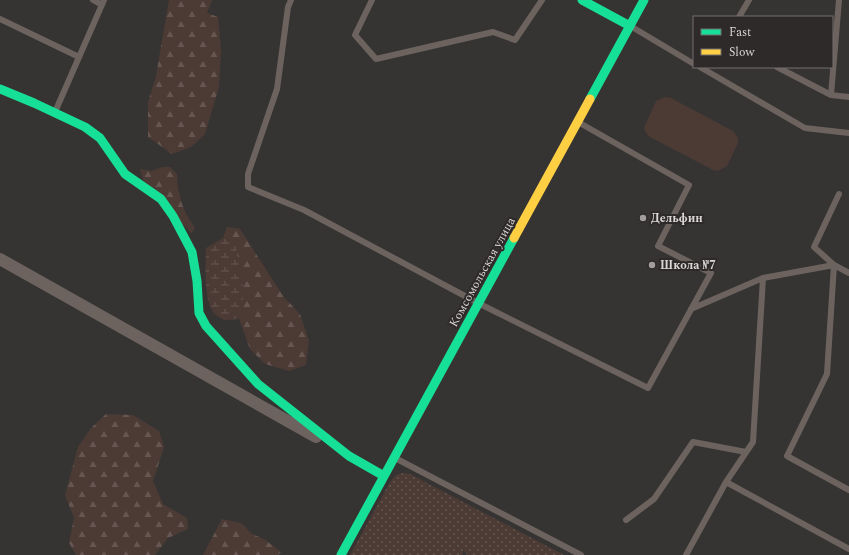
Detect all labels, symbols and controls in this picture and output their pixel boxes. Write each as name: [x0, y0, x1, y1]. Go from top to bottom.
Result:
legend: [693, 16, 833, 68]
text: Fast: [729, 23, 751, 42]
text: Slow: [729, 43, 755, 62]
place label: Дельфин: [651, 209, 703, 228]
marker: Дельфин: [638, 213, 648, 223]
street label: Комсомольская улица: [444, 214, 521, 331]
place label: Школа №7: [660, 256, 716, 275]
marker: Школа №7: [647, 260, 657, 270]

